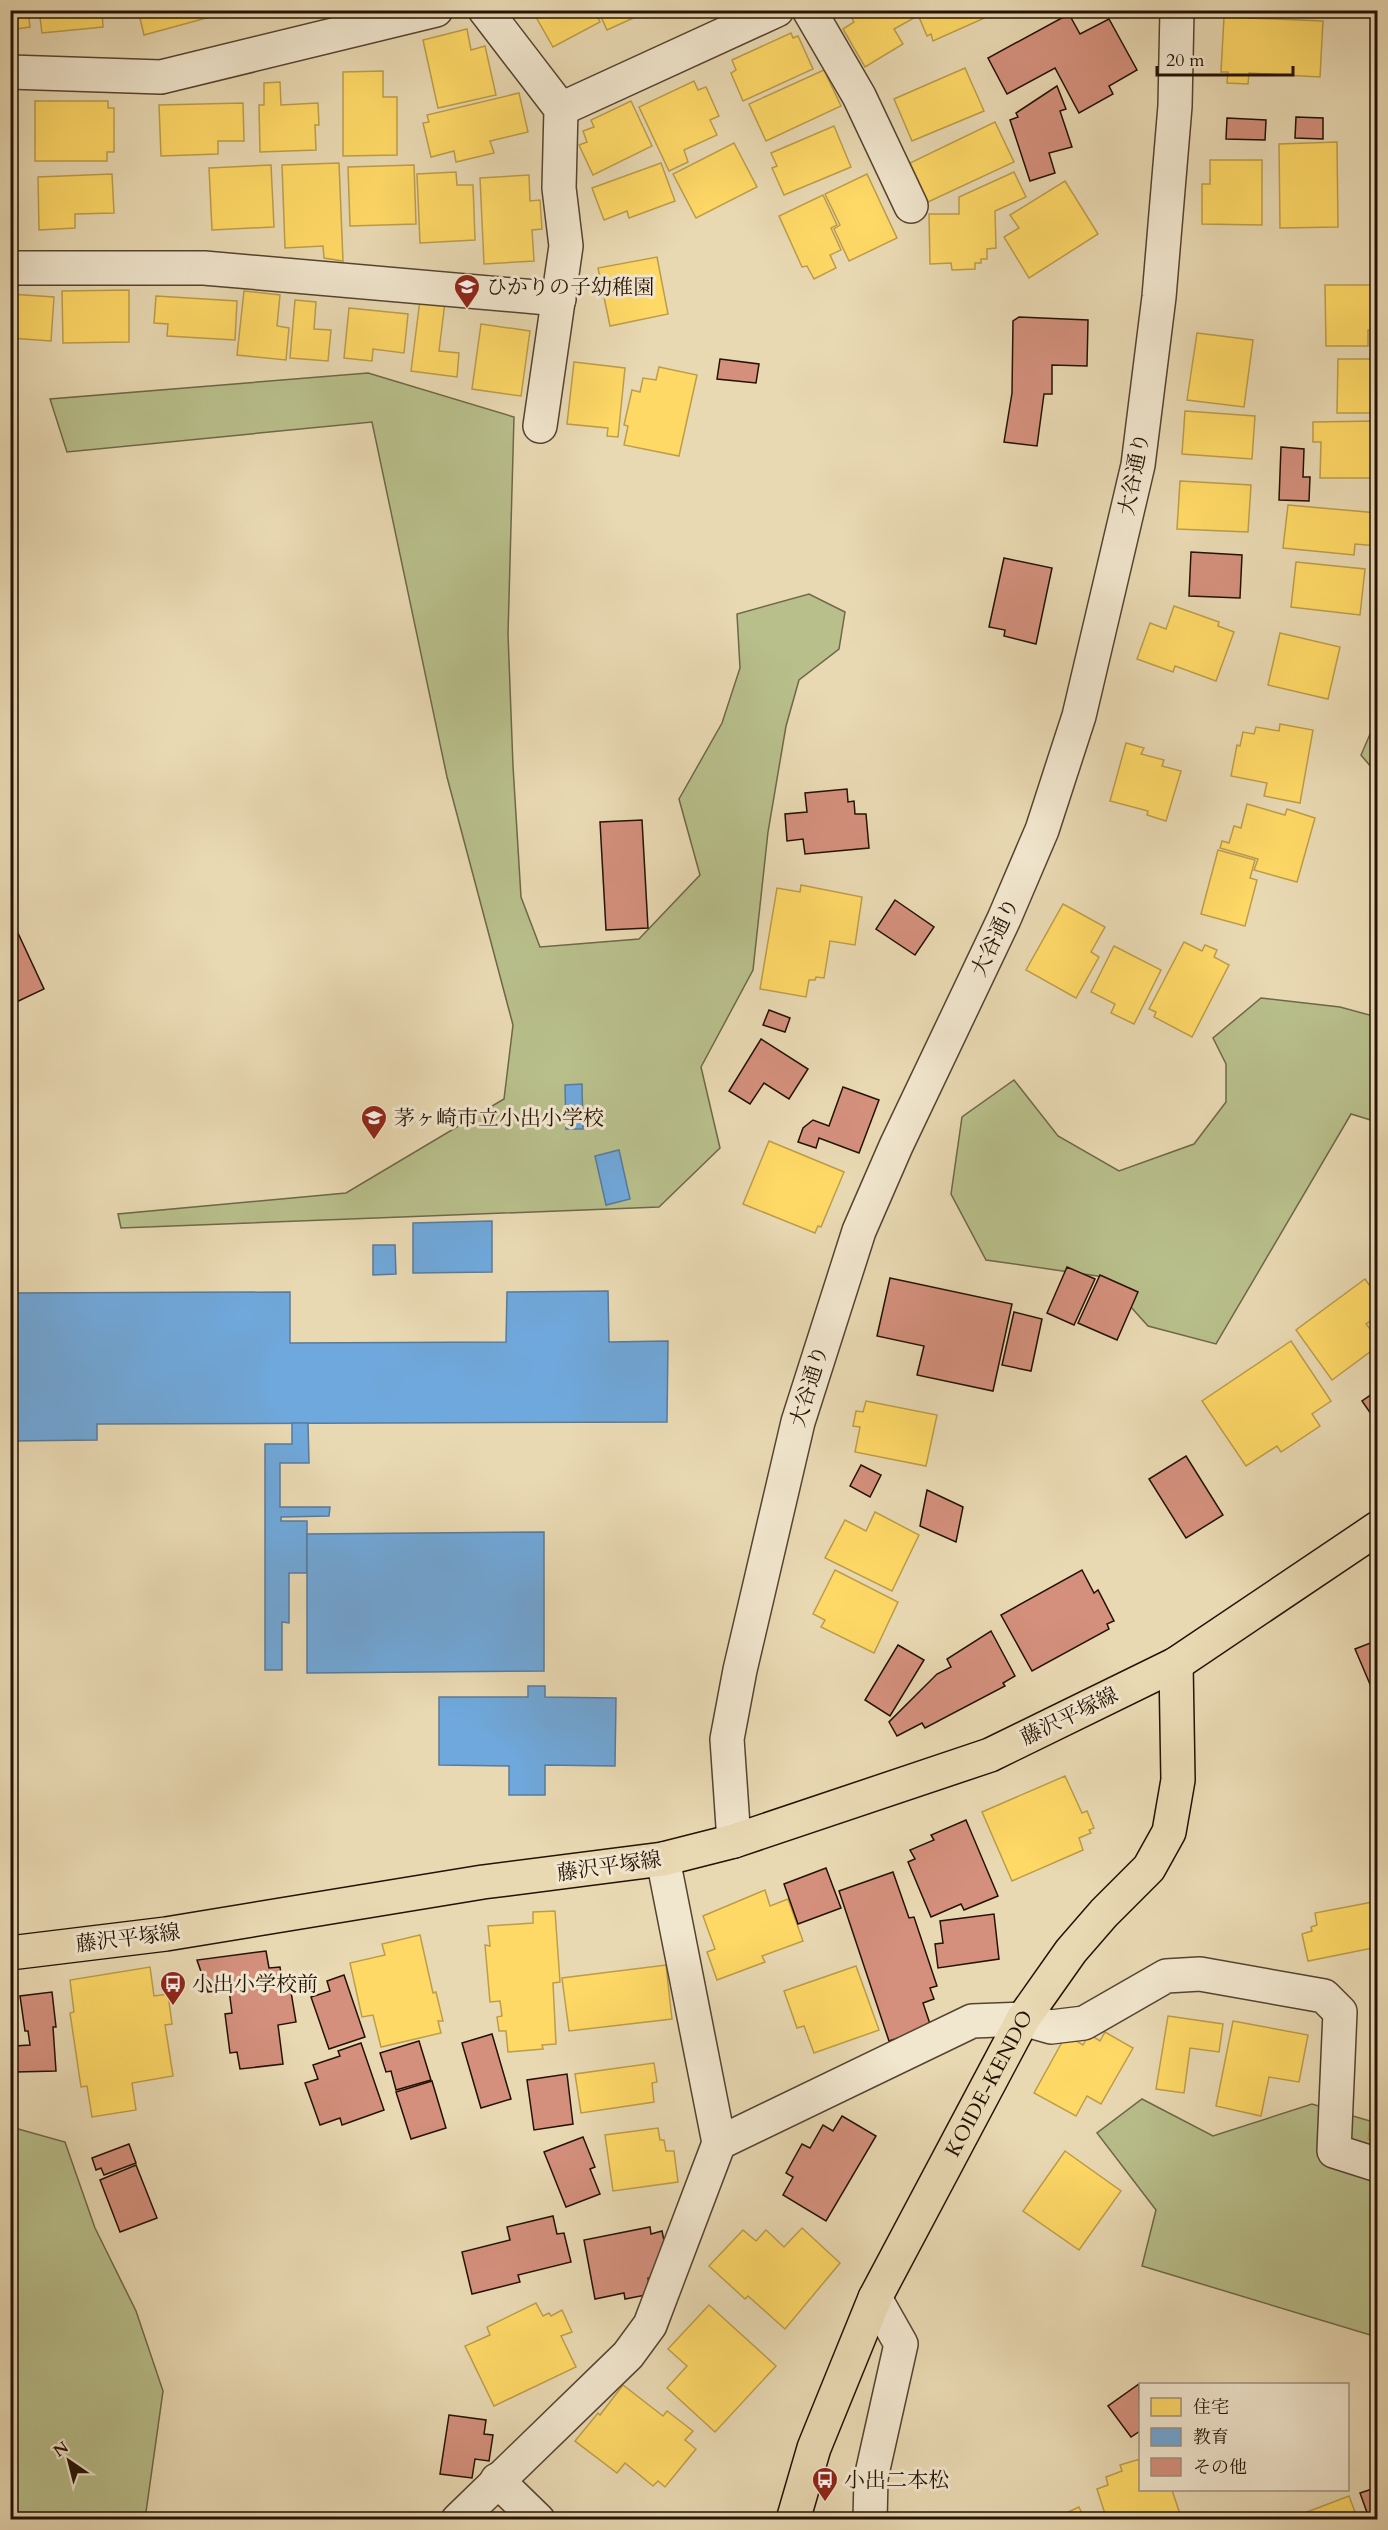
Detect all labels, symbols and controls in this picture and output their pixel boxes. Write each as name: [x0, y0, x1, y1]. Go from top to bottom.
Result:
scale bar: [1157, 39, 1294, 77]
text: 20 m: [1166, 48, 1205, 73]
school or university icon: ひかりの子幼稚園: [452, 272, 482, 310]
place label: ひかりの子幼稚園: [486, 273, 654, 302]
street label: 大谷通り: [1112, 430, 1157, 518]
street label: 大谷通り: [965, 893, 1026, 981]
school or university icon: 茅ヶ崎市立小出小学校: [359, 1103, 389, 1141]
place label: 茅ヶ崎市立小出小学校: [394, 1104, 604, 1133]
street label: 大谷通り: [783, 1342, 836, 1431]
street label: 藤沢平塚線: [1016, 1680, 1123, 1752]
street label: 藤沢平塚線: [555, 1845, 663, 1888]
street label: 藤沢平塚線: [74, 1918, 182, 1959]
bus stop icon: 小出小学校前: [158, 1969, 188, 2007]
place label: 小出小学校前: [192, 1970, 318, 1999]
street label: KOIDE-KENDO: [939, 2005, 1040, 2162]
legend: [1139, 2383, 1349, 2491]
text: 住宅: [1193, 2395, 1229, 2420]
text: 教育: [1193, 2425, 1229, 2450]
north arrow: [39, 2431, 99, 2491]
text: N: [49, 2436, 73, 2463]
text: その他: [1193, 2455, 1247, 2480]
bus stop icon: 小出二本松: [810, 2465, 840, 2503]
place label: 小出二本松: [844, 2466, 949, 2495]

